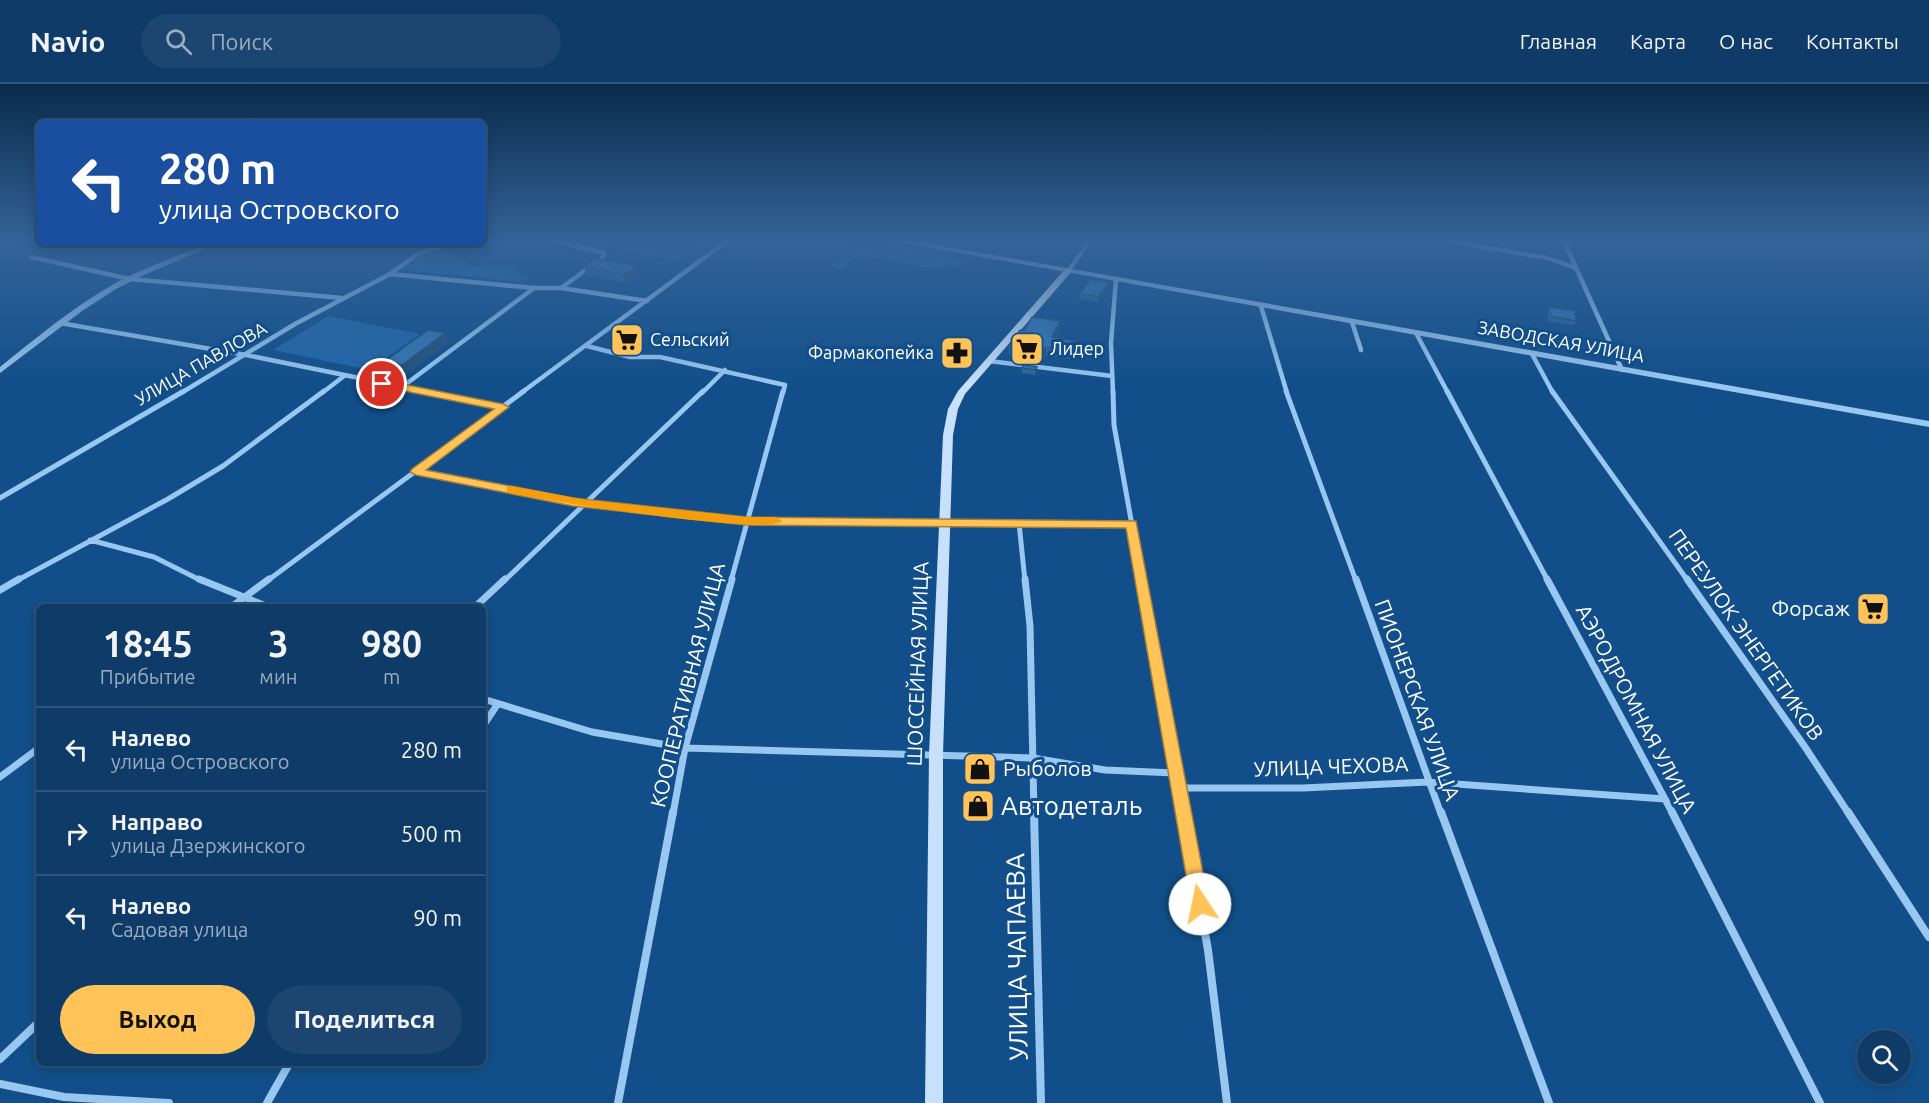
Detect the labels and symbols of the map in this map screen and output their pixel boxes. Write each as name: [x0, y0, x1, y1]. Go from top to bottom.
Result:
street label: УЛИЦА ПАВЛОВА: [131, 317, 270, 409]
street label: ЗАВОДСКАЯ УЛИЦА: [1476, 317, 1646, 366]
supermarket icon: Сельский: [609, 322, 645, 358]
place label: Сельский: [650, 329, 730, 349]
supermarket icon: Лидер: [1009, 331, 1045, 367]
pharmacy icon: Фармакопейка: [939, 335, 975, 371]
place label: Лидер: [1050, 338, 1104, 358]
place label: Фармакопейка: [808, 342, 934, 362]
pin: [356, 358, 407, 409]
street label: ПЕРЕУЛОК ЭНЕРГЕТИКОВ: [1665, 524, 1829, 745]
street label: КООПЕРАТИВНАЯ УЛИЦА: [645, 560, 729, 810]
street label: ШОССЕЙНАЯ УЛИЦА: [901, 561, 933, 767]
supermarket icon: Форсаж: [1855, 591, 1891, 627]
street label: ПИОНЕРСКАЯ УЛИЦА: [1370, 596, 1466, 804]
place label: Форсаж: [1771, 596, 1850, 620]
street label: АЭРОДРОМНАЯ УЛИЦА: [1572, 600, 1702, 817]
shop icon: Рыболов: [962, 751, 998, 787]
street label: УЛИЦА ЧЕХОВА: [1253, 751, 1409, 781]
place label: Рыболов: [1003, 756, 1092, 780]
shop icon: Автодеталь: [960, 788, 996, 824]
place label: Автодеталь: [1001, 791, 1142, 820]
street label: УЛИЦА ЧАПАЕВА: [1000, 853, 1033, 1061]
position arrow: [1168, 872, 1232, 936]

